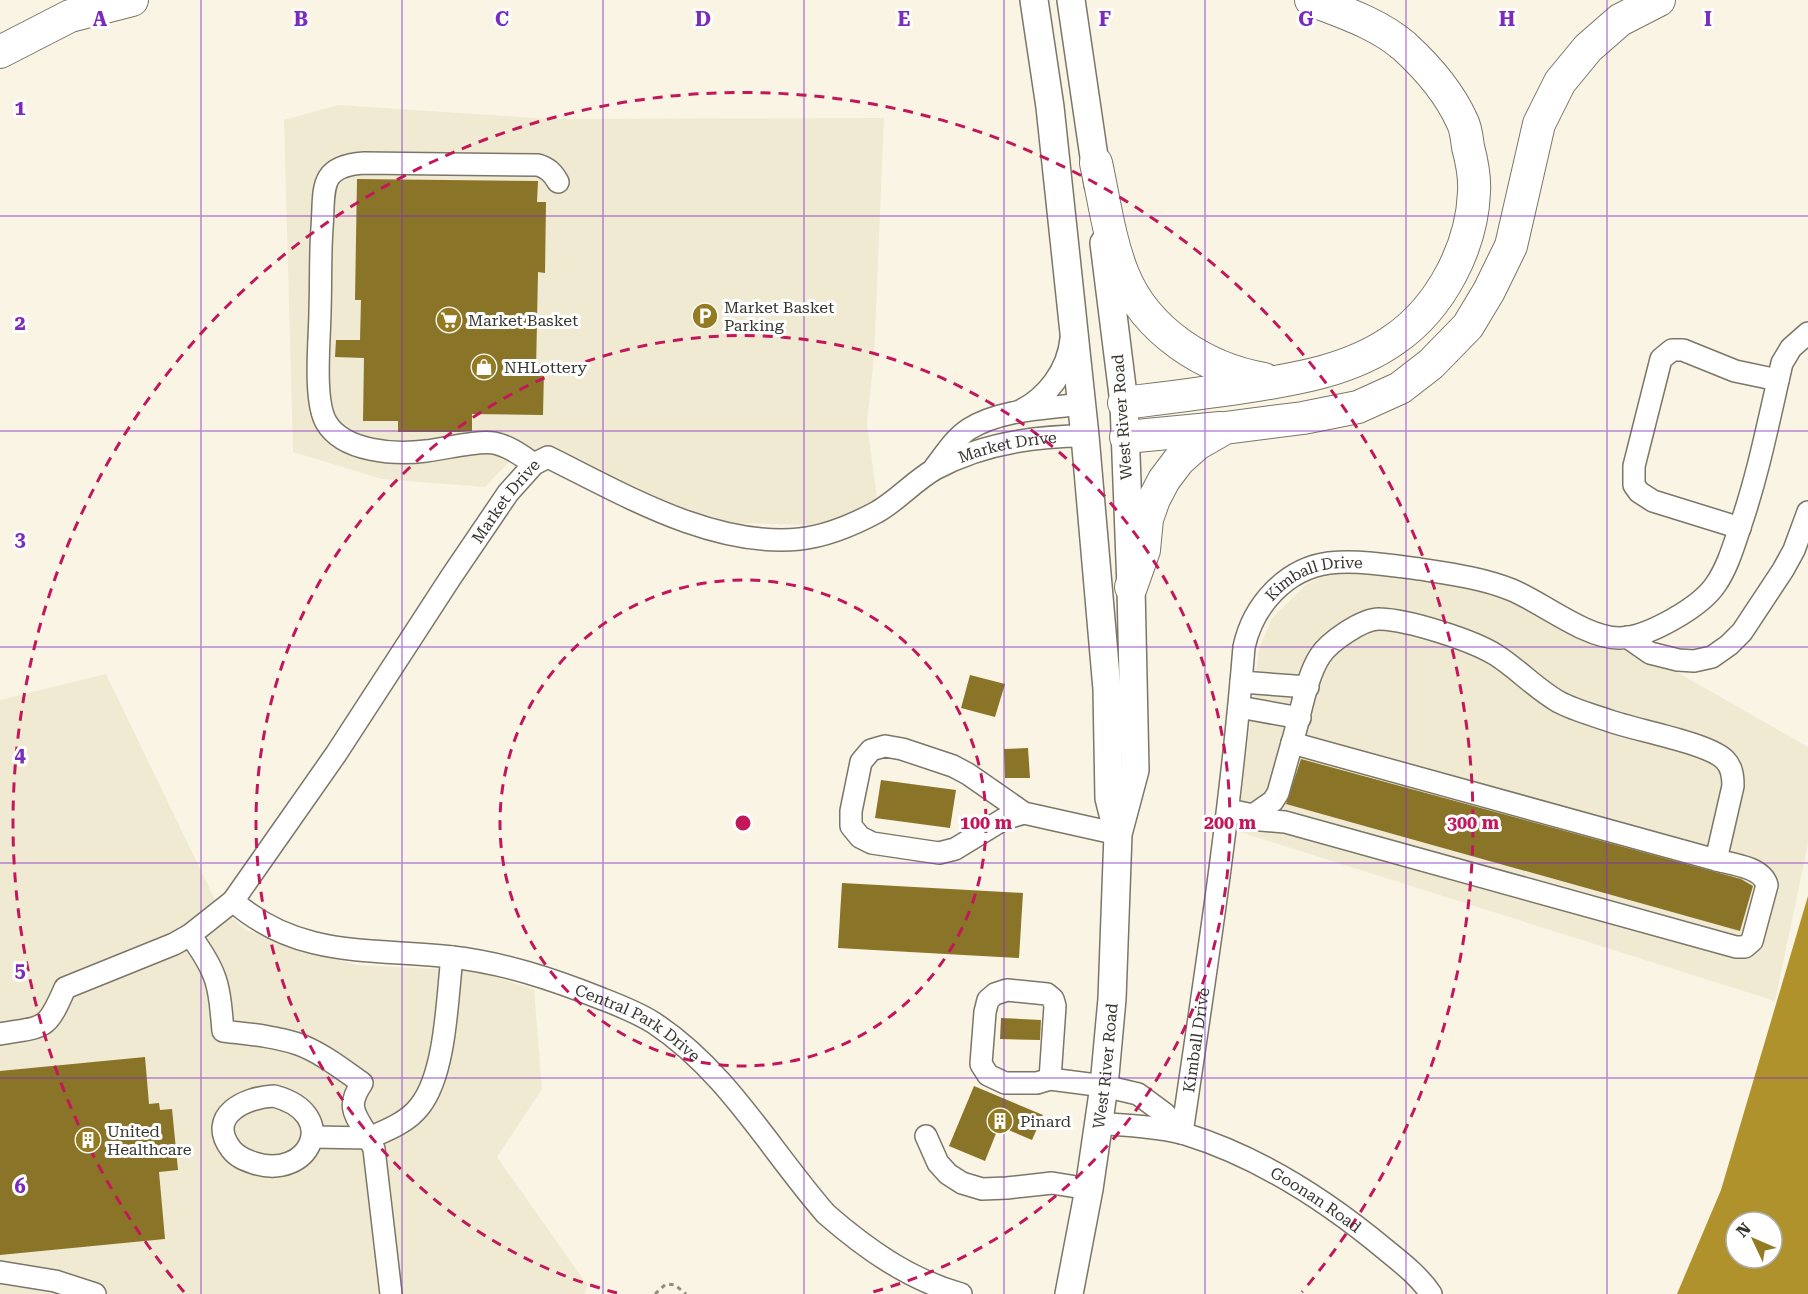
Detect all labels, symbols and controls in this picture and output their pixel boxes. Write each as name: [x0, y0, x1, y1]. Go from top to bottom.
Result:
text: A: [93, 7, 108, 31]
text: B: [294, 7, 308, 31]
text: C: [495, 7, 509, 31]
text: D: [695, 7, 711, 31]
text: E: [898, 7, 911, 31]
text: F: [1099, 7, 1111, 31]
text: G: [1298, 7, 1314, 31]
text: H: [1499, 7, 1515, 31]
text: I: [1704, 7, 1712, 31]
text: 1: [14, 96, 26, 120]
place label: Market Basket Parking: [724, 298, 834, 335]
parking icon: Market Basket Parking: [690, 301, 720, 331]
supermarket icon: Market Basket: [434, 305, 464, 335]
text: 2: [14, 311, 26, 335]
place label: Market Basket: [468, 311, 578, 330]
shop icon: NHLottery: [469, 352, 499, 382]
street label: West River Road: [1108, 354, 1136, 480]
place label: NHLottery: [504, 358, 588, 377]
street label: Market Drive: [955, 427, 1058, 467]
street label: Market Drive: [467, 455, 544, 547]
text: 3: [14, 527, 26, 551]
street label: Kimball Drive: [1261, 553, 1363, 604]
text: 4: [14, 743, 26, 767]
text: 100 m: [960, 812, 1013, 833]
text: 200 m: [1204, 812, 1257, 833]
text: 300 m: [1447, 812, 1500, 833]
centre of rings: [733, 813, 753, 833]
text: 5: [14, 958, 26, 982]
street label: Central Park Drive: [572, 980, 705, 1065]
street label: Kimball Drive: [1179, 986, 1213, 1094]
street label: West River Road: [1088, 1002, 1121, 1130]
building icon: Pinard: [985, 1106, 1015, 1136]
place label: Pinard: [1020, 1112, 1071, 1131]
place label: United Healthcare: [107, 1122, 192, 1159]
building icon: United Healthcare: [73, 1125, 103, 1155]
street label: Goonan Road: [1267, 1163, 1365, 1236]
text: 6: [14, 1174, 26, 1198]
north arrow: [1724, 1210, 1784, 1270]
text: N: [1732, 1219, 1755, 1241]

